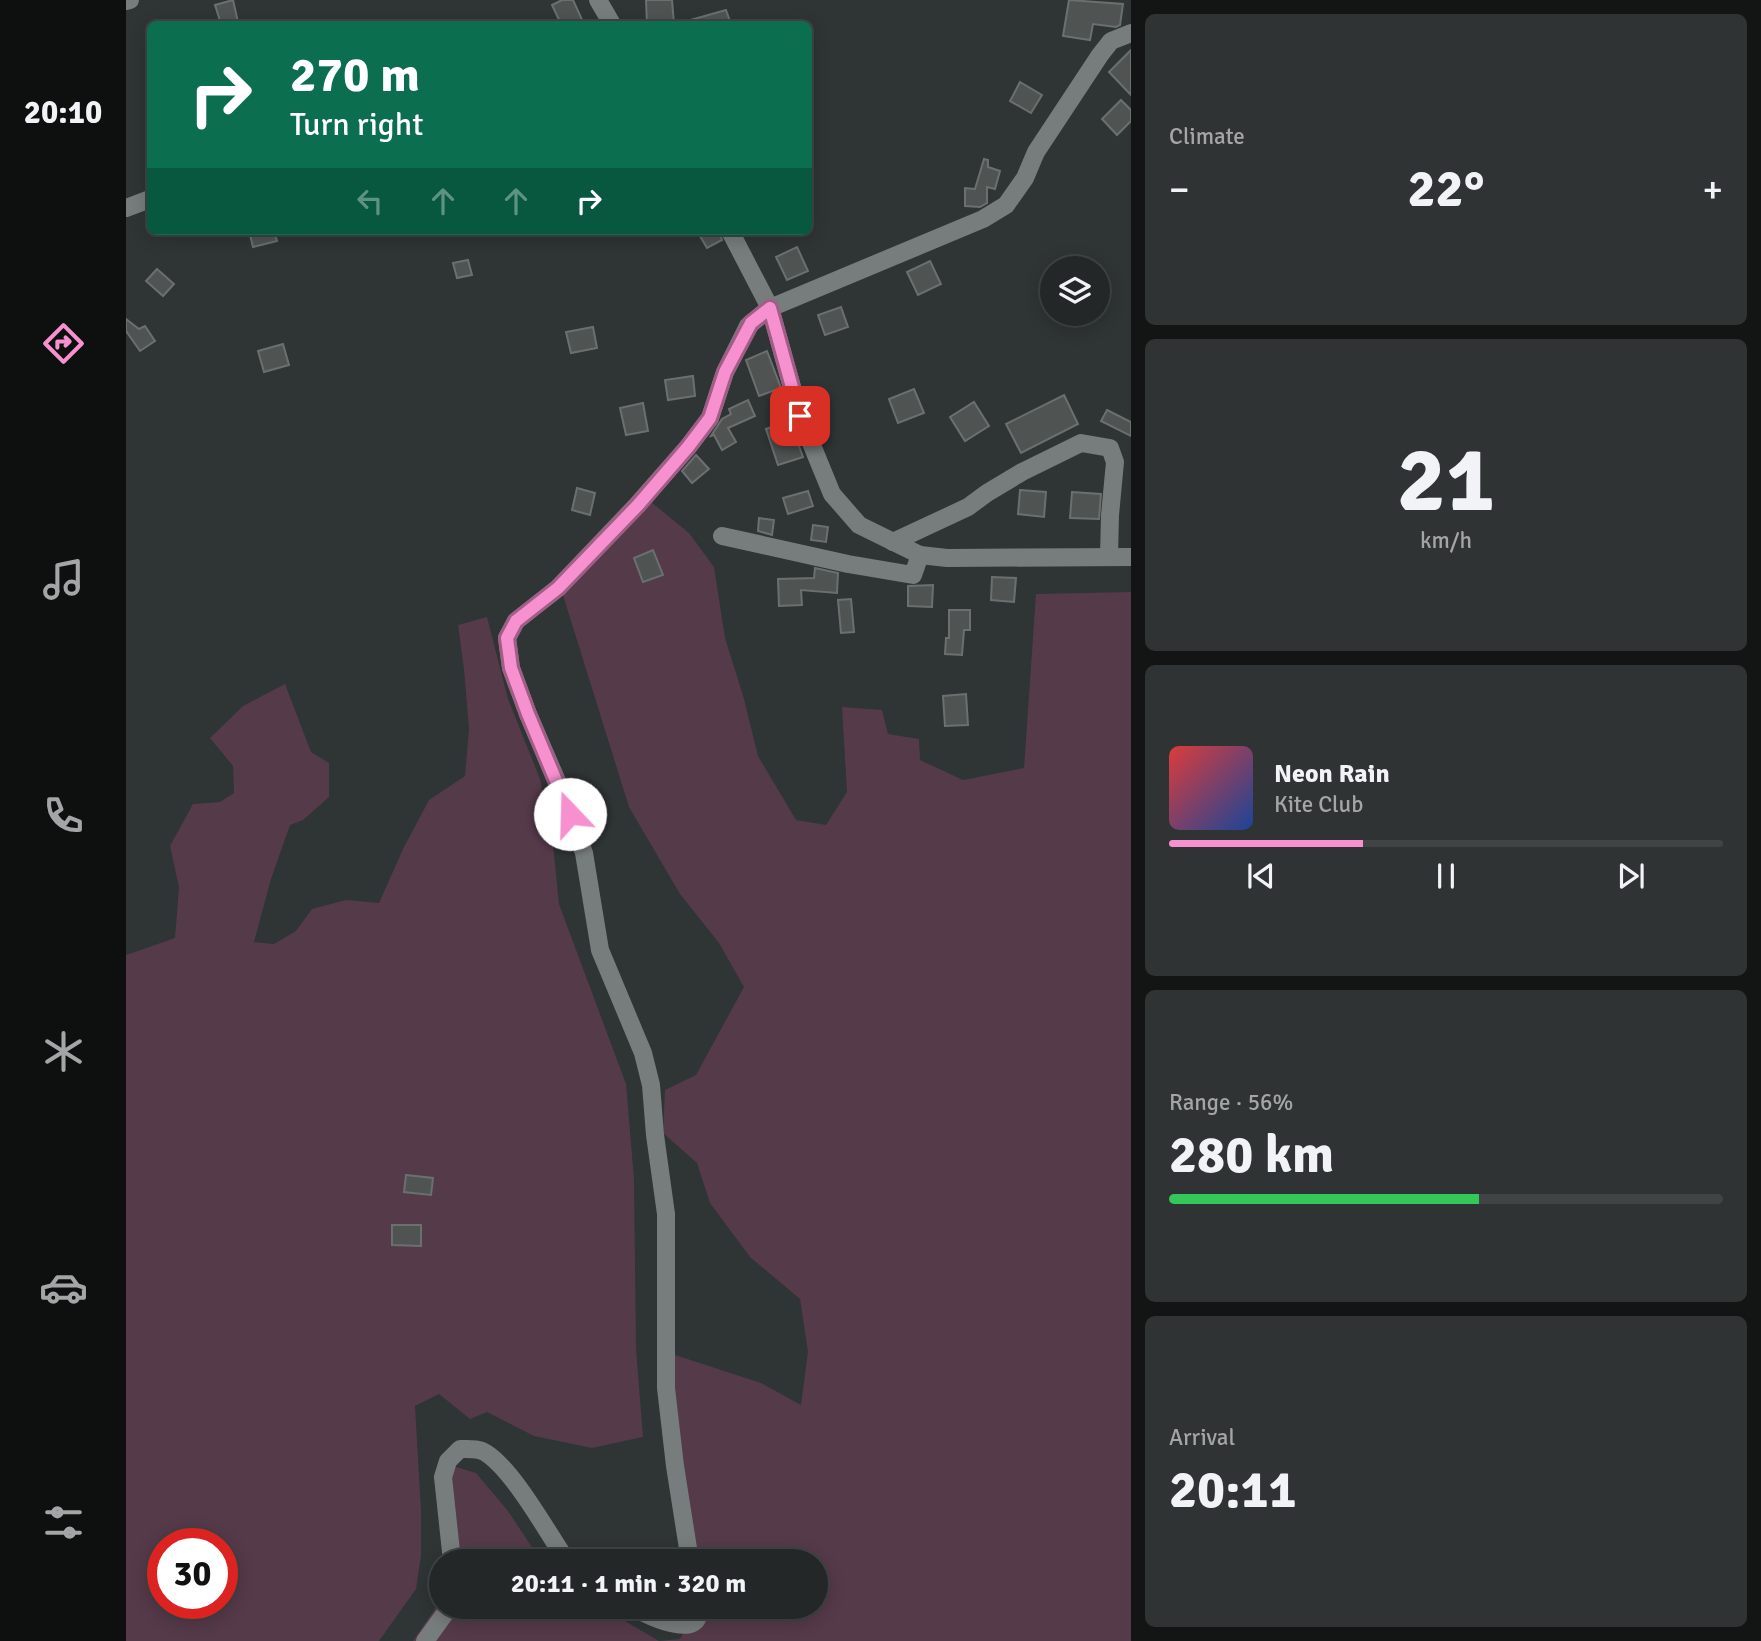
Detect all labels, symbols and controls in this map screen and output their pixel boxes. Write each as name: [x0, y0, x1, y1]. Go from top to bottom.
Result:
text: 270 m: [290, 45, 420, 105]
icon: right: [175, 49, 266, 140]
text: 20:10: [24, 93, 102, 132]
text: Turn right: [290, 105, 423, 144]
text: Climate: [1169, 122, 1245, 151]
text: 22°: [1408, 157, 1484, 221]
text: −: [1169, 166, 1190, 213]
text: +: [1702, 166, 1723, 213]
icon: left: [351, 182, 389, 220]
icon: ahead: [424, 182, 462, 220]
icon: ahead: [497, 182, 535, 220]
icon: right: [570, 182, 608, 220]
map controls: [1040, 256, 1110, 326]
button: layers: [1040, 256, 1110, 326]
icon: directions: [39, 319, 88, 368]
pin: [770, 386, 830, 446]
icon: arrive: [781, 397, 819, 435]
text: 21: [1397, 424, 1495, 537]
text: km/h: [1420, 526, 1472, 555]
icon: music: [39, 555, 88, 604]
text: Neon Rain: [1274, 758, 1390, 790]
position arrow: [533, 777, 607, 851]
text: Kite Club: [1274, 790, 1363, 819]
icon: phone: [39, 791, 88, 840]
icon: previous: [1242, 857, 1280, 895]
icon: pause: [1427, 857, 1465, 895]
icon: next: [1612, 857, 1650, 895]
icon: climate: [39, 1027, 88, 1076]
text: Range · 56%: [1169, 1088, 1293, 1117]
text: 280 km: [1169, 1123, 1334, 1187]
icon: car: [39, 1263, 88, 1312]
text: Arrival: [1169, 1423, 1235, 1452]
text: 20:11: [1169, 1458, 1297, 1522]
icon: filters: [39, 1498, 88, 1547]
speed limit sign: 30: [147, 1528, 238, 1619]
text: 20:11 · 1 min · 320 m: [511, 1568, 746, 1600]

